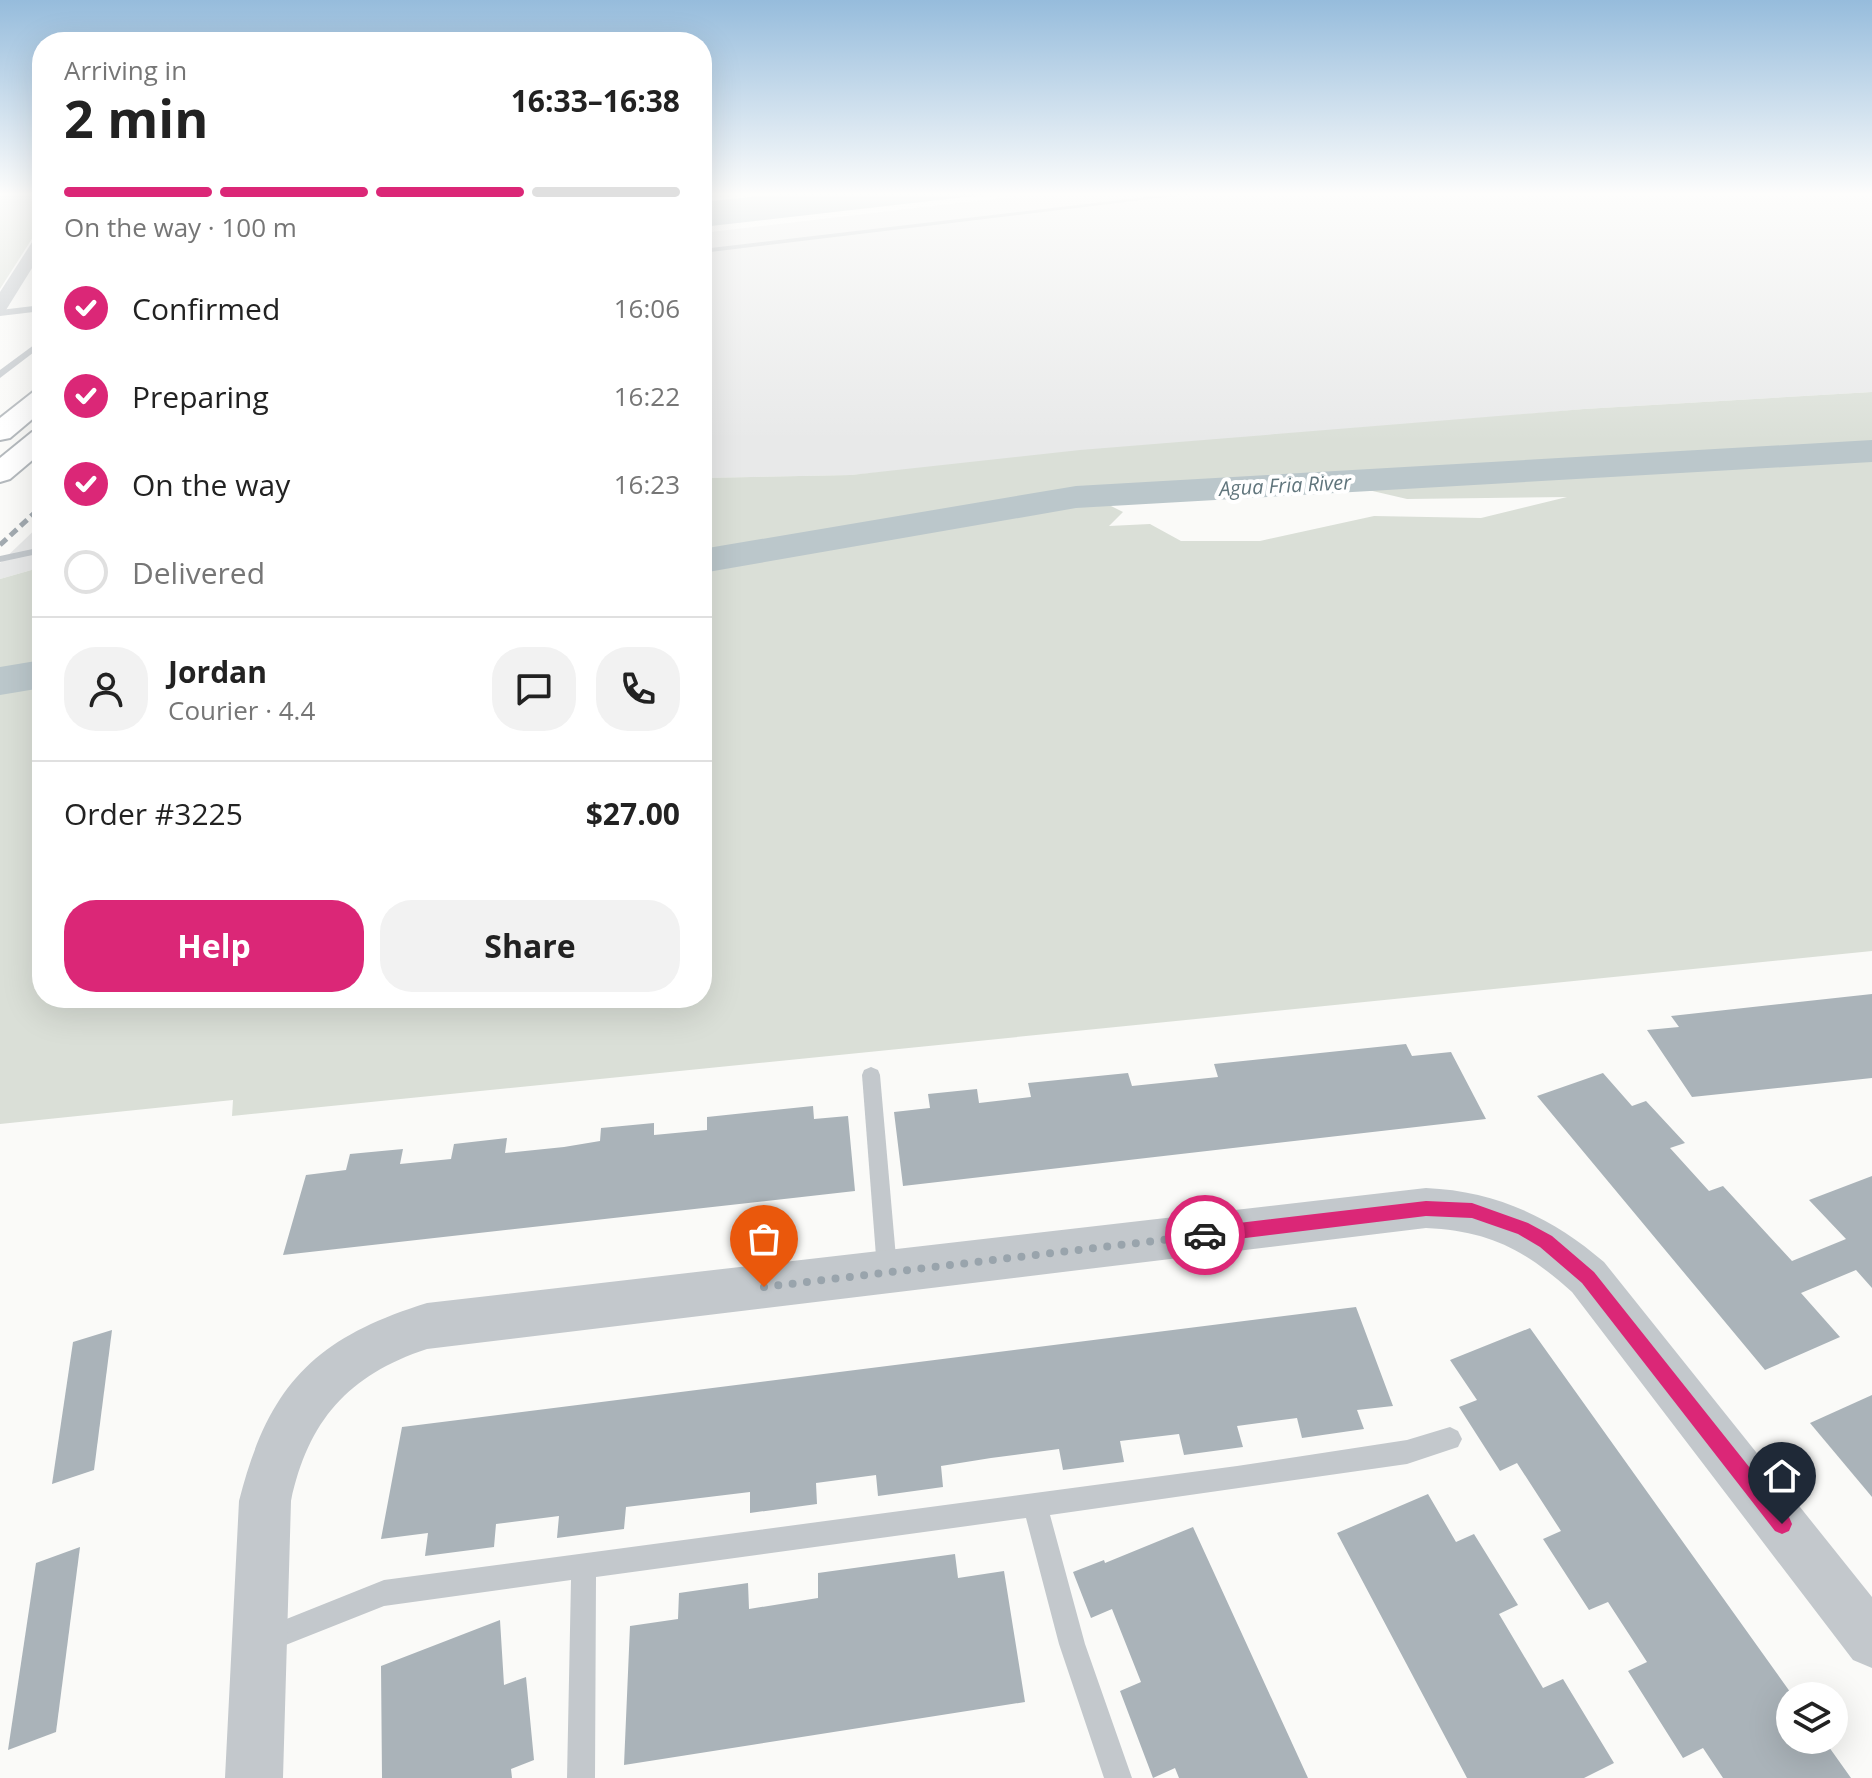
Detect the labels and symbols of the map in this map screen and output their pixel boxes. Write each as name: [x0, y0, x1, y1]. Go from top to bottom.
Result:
water label: Agua Fria River: [1216, 468, 1353, 502]
courier: [1165, 1195, 1245, 1275]
pin: [730, 1205, 798, 1287]
pin: [1748, 1442, 1816, 1524]

